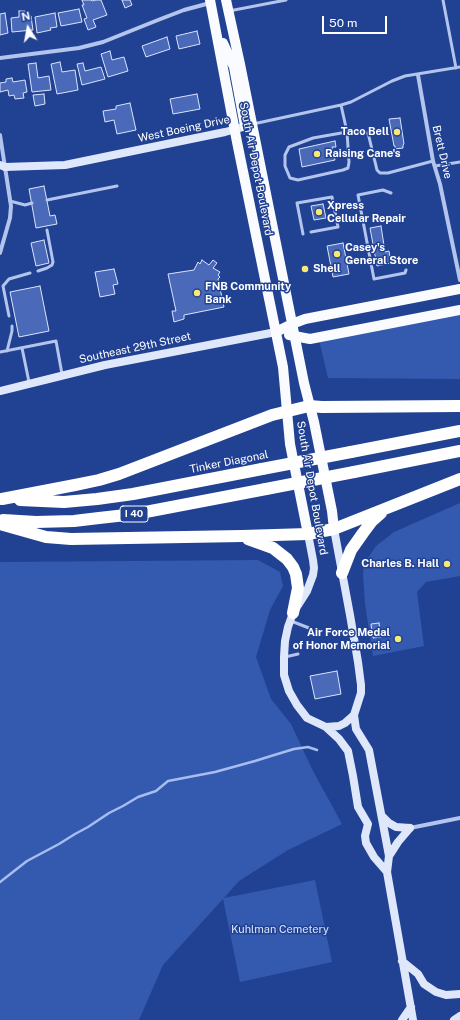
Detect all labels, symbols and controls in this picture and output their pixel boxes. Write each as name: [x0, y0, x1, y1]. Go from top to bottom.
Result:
north arrow: [8, 8, 48, 48]
scale bar: [324, 8, 389, 34]
text: N: [20, 10, 31, 23]
text: 50 m: [329, 16, 357, 30]
street label: South Air Depot Boulevard: [237, 101, 275, 237]
street label: West Boeing Drive: [137, 113, 231, 145]
street label: Brett Drive: [429, 124, 455, 180]
place label: Taco Bell: [341, 125, 389, 139]
marker: Taco Bell: [392, 127, 402, 137]
place label: Raising Cane's: [325, 147, 401, 161]
marker: Raising Cane's: [312, 149, 322, 159]
place label: Xpress Cellular Repair: [327, 199, 406, 225]
marker: Xpress Cellular Repair: [314, 207, 324, 217]
place label: Casey's General Store: [345, 241, 418, 267]
marker: Casey's General Store: [332, 249, 342, 259]
place label: Shell: [313, 262, 341, 276]
marker: Shell: [300, 264, 310, 274]
place label: FNB Community Bank: [205, 280, 291, 306]
marker: FNB Community Bank: [192, 288, 202, 298]
street label: Southeast 29th Street: [78, 330, 192, 366]
street label: South Air Depot Boulevard: [294, 420, 330, 556]
street label: Tinker Diagonal: [189, 448, 269, 476]
road number: I 40: [120, 506, 148, 522]
place label: Charles B. Hall: [361, 557, 439, 571]
marker: Charles B. Hall: [442, 559, 452, 569]
place label: Air Force Medal of Honor Memorial: [293, 626, 390, 652]
marker: Air Force Medal of Honor Memorial: [393, 634, 403, 644]
park label: Kuhlman Cemetery: [231, 923, 329, 937]

